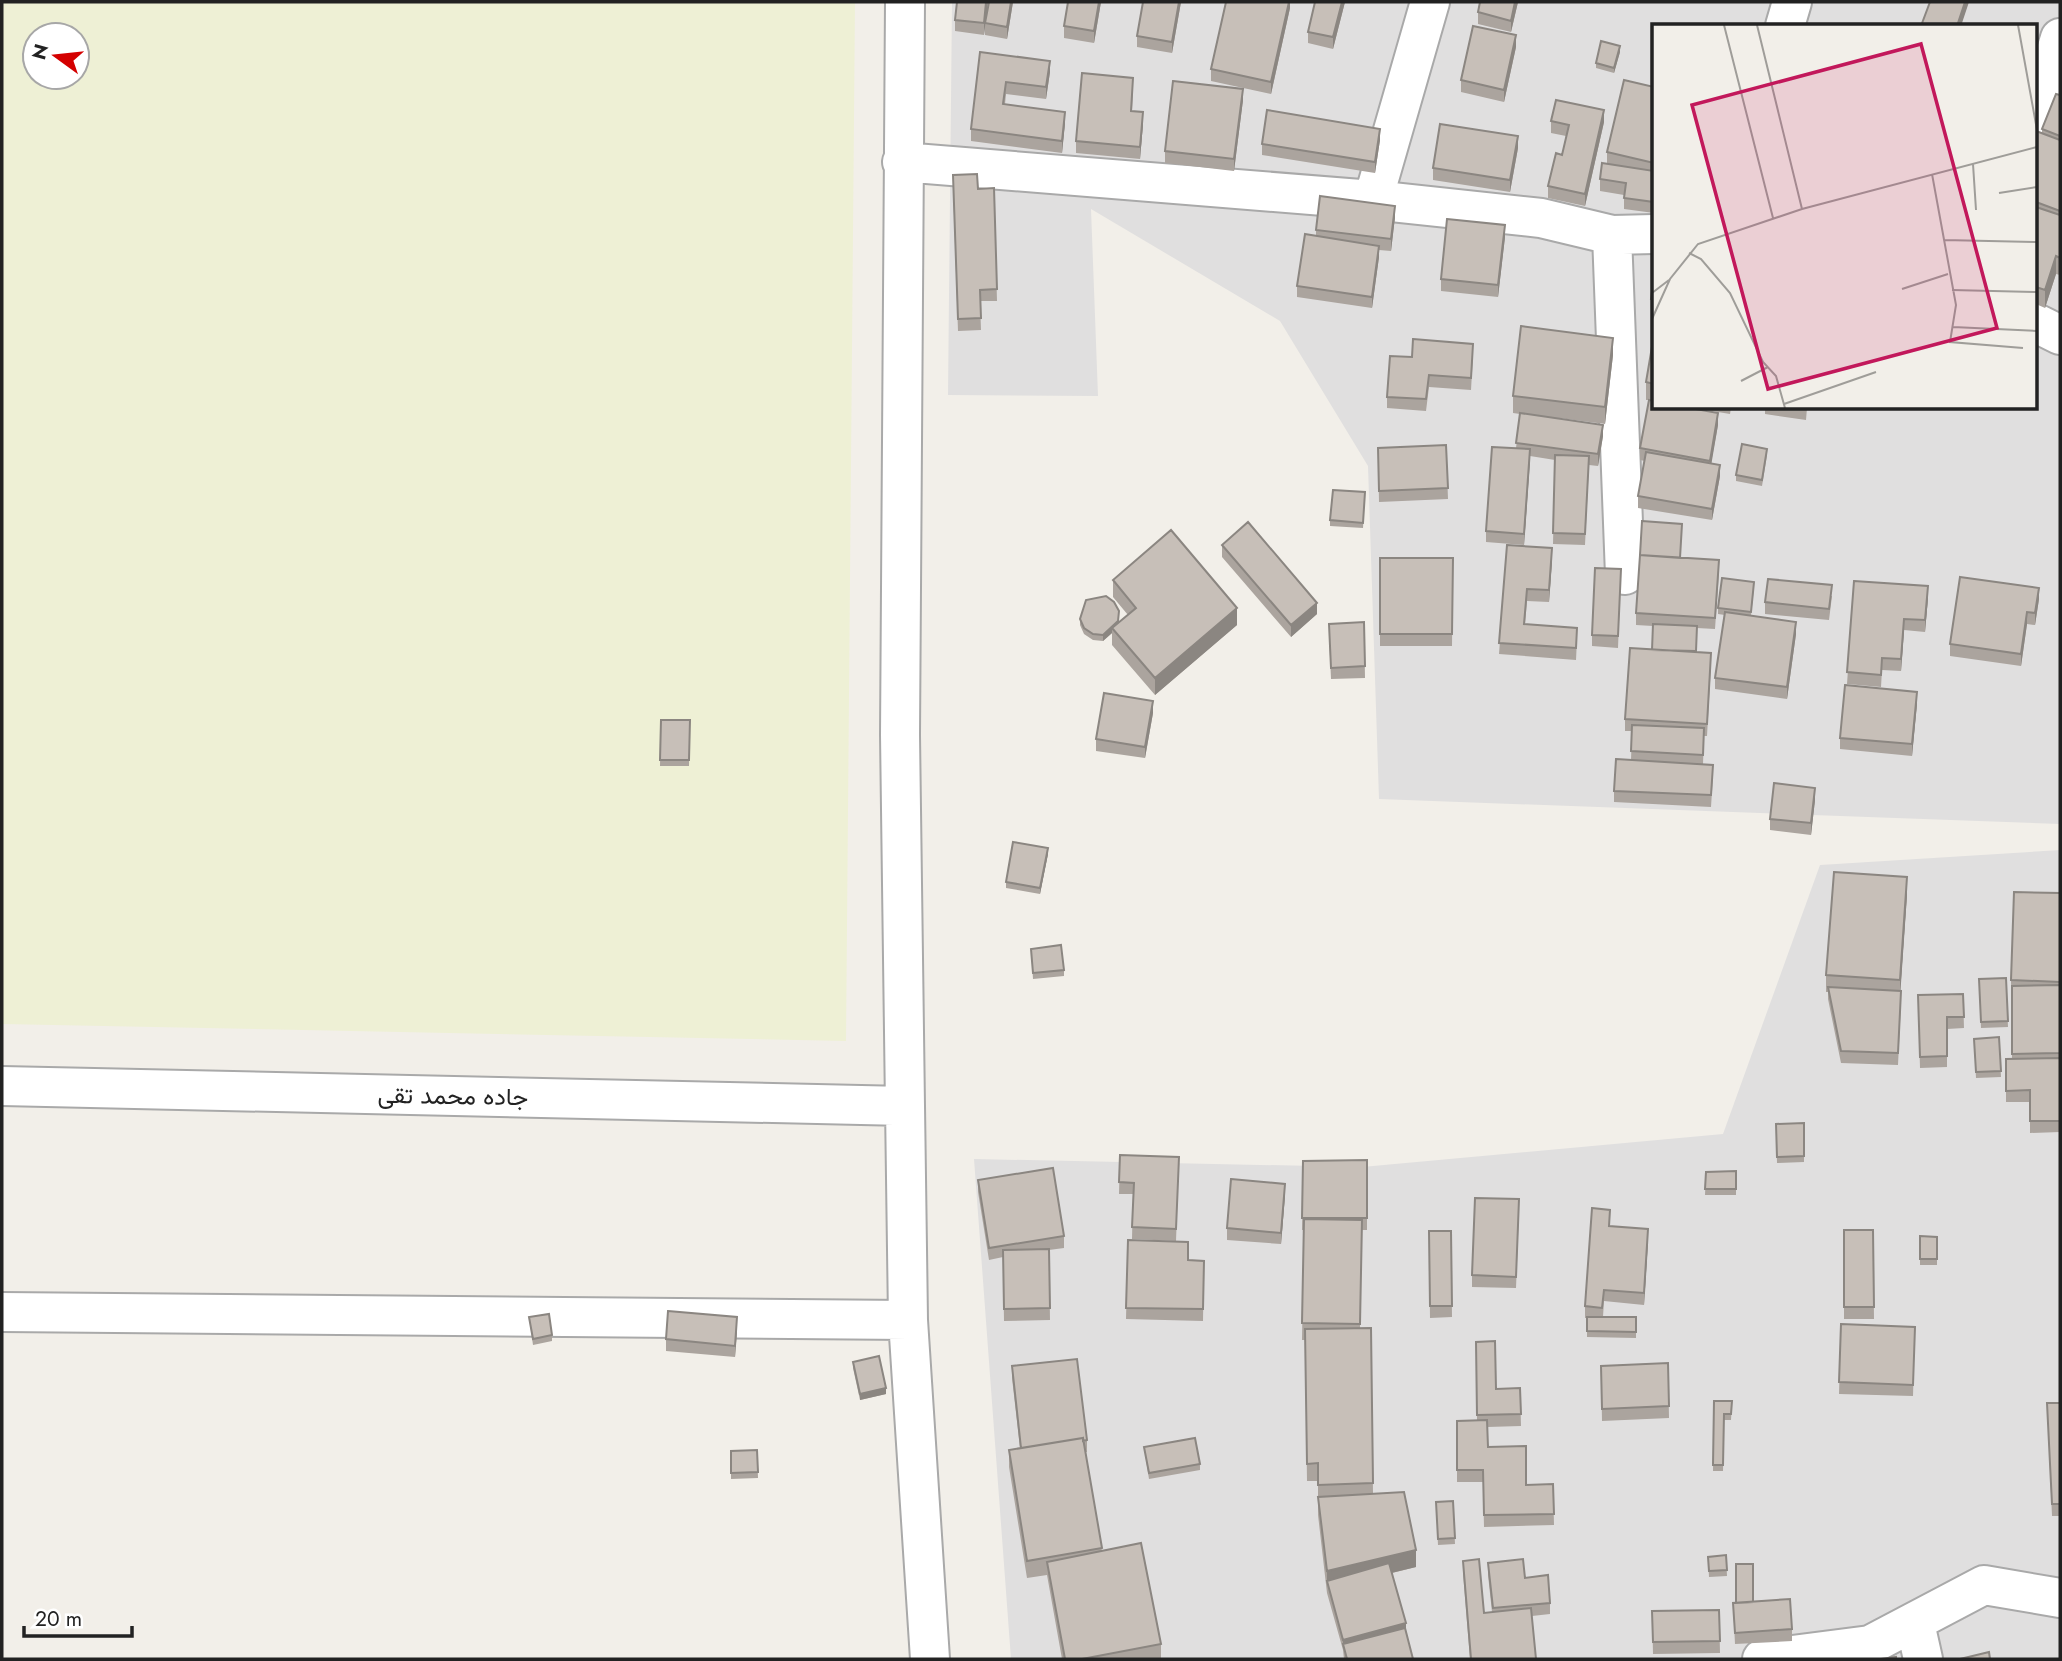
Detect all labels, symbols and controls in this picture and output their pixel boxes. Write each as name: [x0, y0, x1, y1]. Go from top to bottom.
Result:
north arrow: [21, 21, 91, 91]
inset map: [1652, 24, 2038, 410]
text: N: [25, 41, 55, 63]
street label: جاده محمد تقی: [377, 1077, 529, 1114]
scale bar: [24, 1594, 133, 1638]
text: 20 m: [35, 1604, 82, 1634]

